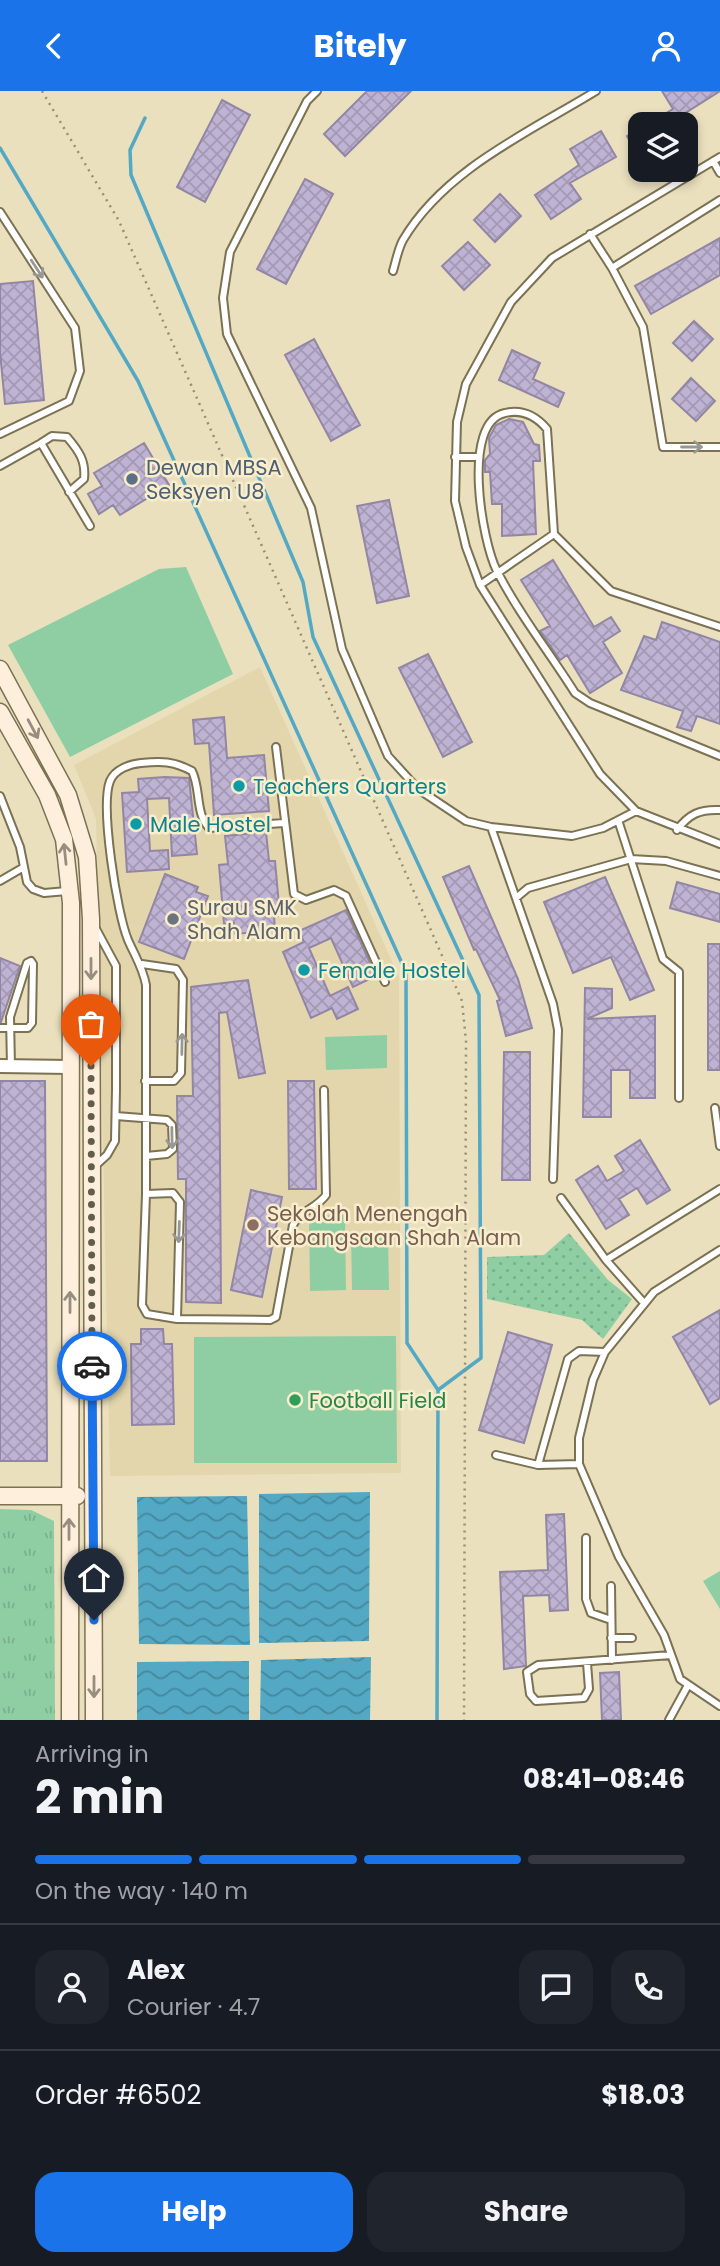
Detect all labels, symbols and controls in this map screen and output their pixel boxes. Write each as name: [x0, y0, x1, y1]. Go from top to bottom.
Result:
text: Bitely: [314, 23, 406, 68]
icon: back: [35, 27, 73, 65]
icon: person: [647, 27, 685, 65]
map controls: [628, 112, 698, 182]
button: layers: [628, 112, 698, 182]
one-way arrow: [31, 259, 45, 279]
one-way arrow: [680, 440, 703, 454]
place label: Dewan MBSA Seksyen U8: [146, 453, 282, 506]
marker: Dewan MBSA Seksyen U8: [124, 471, 140, 487]
one-way arrow: [27, 718, 41, 739]
place label: Teachers Quarters: [253, 772, 447, 801]
marker: Teachers Quarters: [231, 778, 247, 794]
place label: Male Hostel: [150, 810, 271, 839]
marker: Male Hostel: [128, 816, 144, 832]
one-way arrow: [59, 843, 72, 866]
place label: Surau SMK Shah Alam: [187, 893, 301, 946]
marker: Surau SMK Shah Alam: [165, 911, 181, 927]
place label: Female Hostel: [318, 956, 466, 985]
one-way arrow: [84, 958, 98, 981]
marker: Female Hostel: [296, 962, 312, 978]
pin: [61, 994, 121, 1066]
icon: bag: [72, 1005, 110, 1043]
one-way arrow: [175, 1033, 188, 1056]
one-way arrow: [165, 1126, 179, 1149]
place label: Sekolah Menengah Kebangsaan Shah Alam: [267, 1199, 521, 1252]
marker: Sekolah Menengah Kebangsaan Shah Alam: [245, 1217, 261, 1233]
one-way arrow: [172, 1221, 186, 1244]
one-way arrow: [63, 1291, 76, 1314]
courier: [57, 1331, 127, 1401]
icon: car: [73, 1347, 111, 1385]
place label: Football Field: [309, 1386, 447, 1415]
marker: Football Field: [287, 1392, 303, 1408]
one-way arrow: [62, 1518, 76, 1541]
pin: [64, 1548, 124, 1620]
icon: home: [75, 1559, 113, 1597]
one-way arrow: [87, 1675, 101, 1698]
text: Arriving in: [35, 1738, 149, 1770]
text: 08:41–08:46: [523, 1761, 685, 1797]
text: 2 min: [35, 1765, 164, 1829]
text: On the way · 140 m: [35, 1875, 248, 1907]
button: person: [35, 1950, 109, 2024]
button: chat: [519, 1950, 593, 2024]
button: phone: [611, 1950, 685, 2024]
text: Alex: [127, 1952, 185, 1988]
text: Courier · 4.7: [127, 1991, 260, 2023]
text: Order #6502: [35, 2077, 201, 2113]
text: $18.03: [601, 2077, 685, 2113]
button: Help: [35, 2172, 353, 2252]
button: Share: [367, 2172, 685, 2252]

